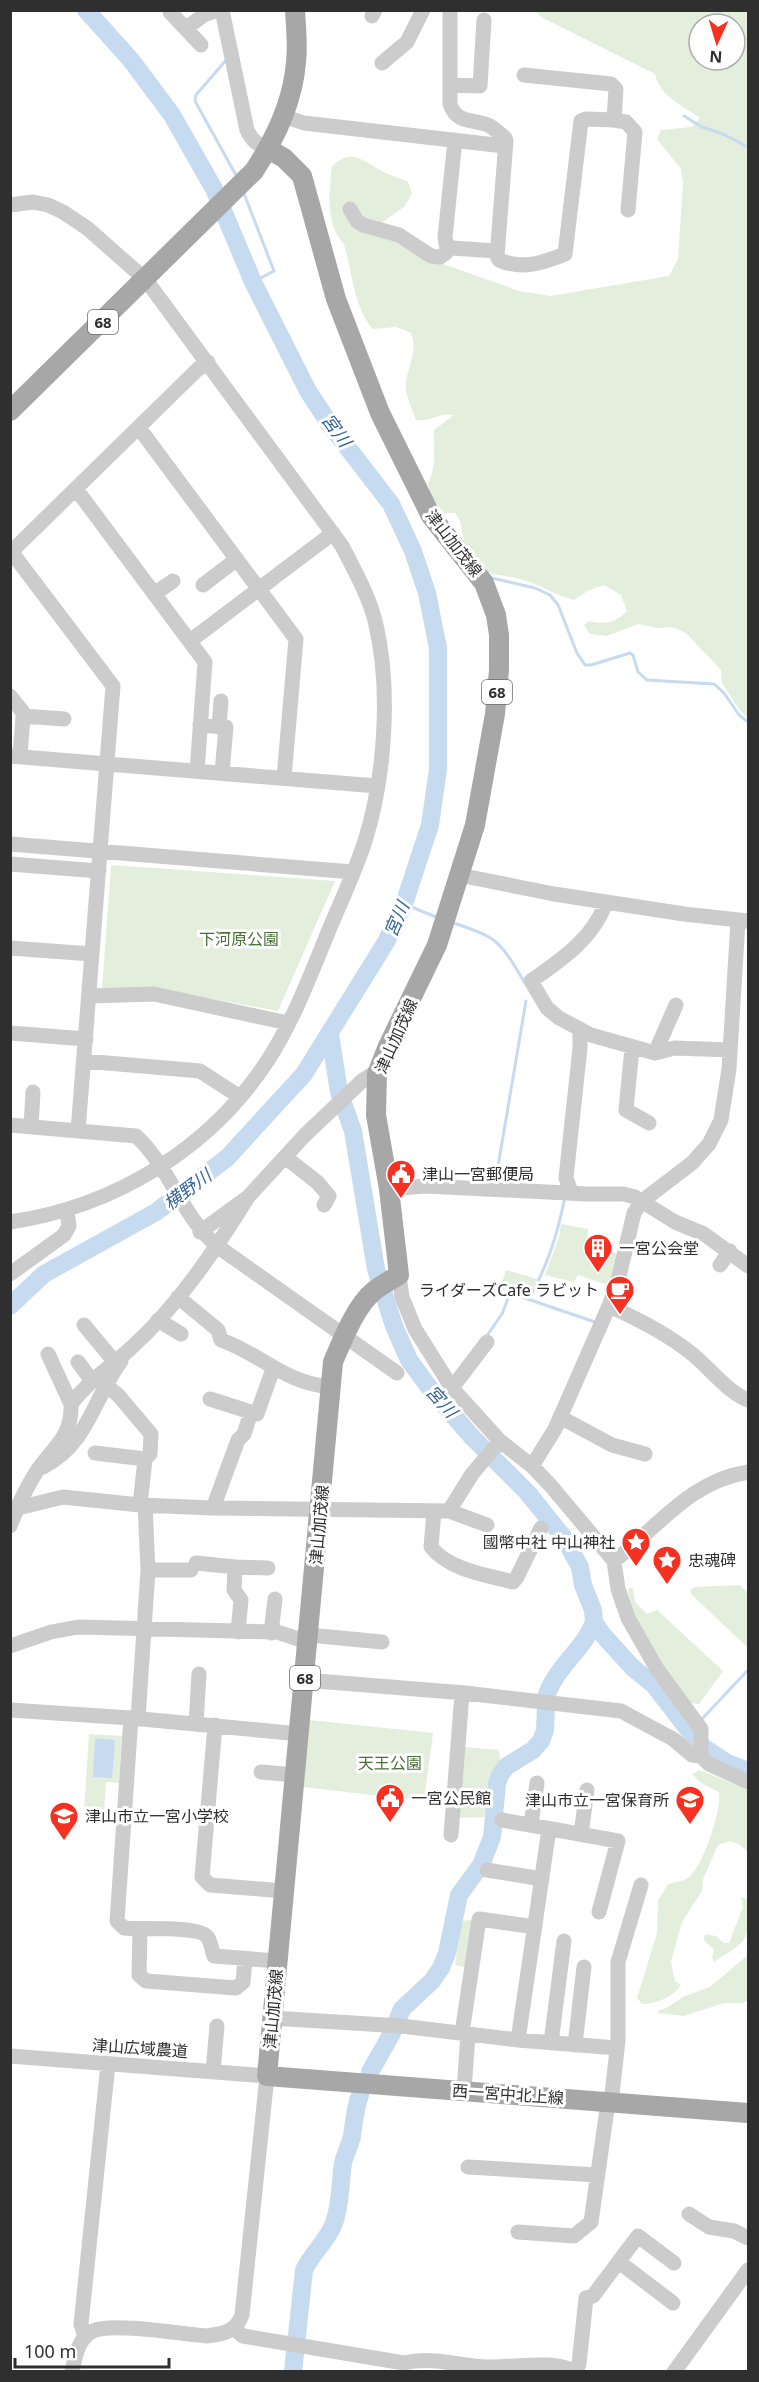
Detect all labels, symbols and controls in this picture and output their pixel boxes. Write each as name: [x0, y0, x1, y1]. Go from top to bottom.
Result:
north arrow: [687, 12, 747, 72]
text: N: [709, 46, 723, 68]
road number: 68: [88, 310, 118, 334]
water label: 宮川: [317, 408, 358, 453]
street label: 津山加茂線: [421, 505, 487, 581]
road number: 68: [482, 680, 512, 704]
water label: 宮川: [378, 896, 415, 940]
park label: 下河原公園: [199, 928, 279, 950]
street label: 津山加茂線: [370, 995, 422, 1077]
public building icon: 津山一宮郵便局: [385, 1158, 417, 1200]
water label: 横野川: [158, 1162, 217, 1215]
place label: 津山一宮郵便局: [422, 1163, 534, 1185]
building icon: 一宮公会堂: [582, 1232, 614, 1274]
place label: 一宮公会堂: [619, 1237, 699, 1259]
cafe icon: ライダーズCafe ラビット: [604, 1274, 636, 1316]
place label: ライダーズCafe ラビット: [419, 1279, 599, 1301]
water label: 宮川: [421, 1380, 464, 1424]
street label: 津山加茂線: [305, 1484, 333, 1566]
place icon: 國幣中社 中山神社: [620, 1526, 652, 1568]
place label: 國幣中社 中山神社: [483, 1531, 615, 1553]
place icon: 忠魂碑: [651, 1544, 683, 1586]
place label: 忠魂碑: [688, 1549, 736, 1571]
road number: 68: [290, 1666, 320, 1690]
park label: 天王公園: [358, 1752, 422, 1774]
public building icon: 一宮公民館: [374, 1782, 406, 1824]
school or university icon: 津山市立一宮保育所: [674, 1784, 706, 1826]
place label: 一宮公民館: [411, 1787, 491, 1809]
place label: 津山市立一宮保育所: [525, 1789, 669, 1811]
school or university icon: 津山市立一宮小学校: [48, 1800, 80, 1842]
place label: 津山市立一宮小学校: [85, 1805, 229, 1827]
street label: 津山加茂線: [259, 1968, 287, 2050]
street label: 津山広域農道: [91, 2034, 189, 2062]
street label: 西一宮中北上線: [451, 2079, 565, 2109]
scale bar: [15, 2331, 170, 2369]
text: 100 m: [24, 2339, 76, 2363]

